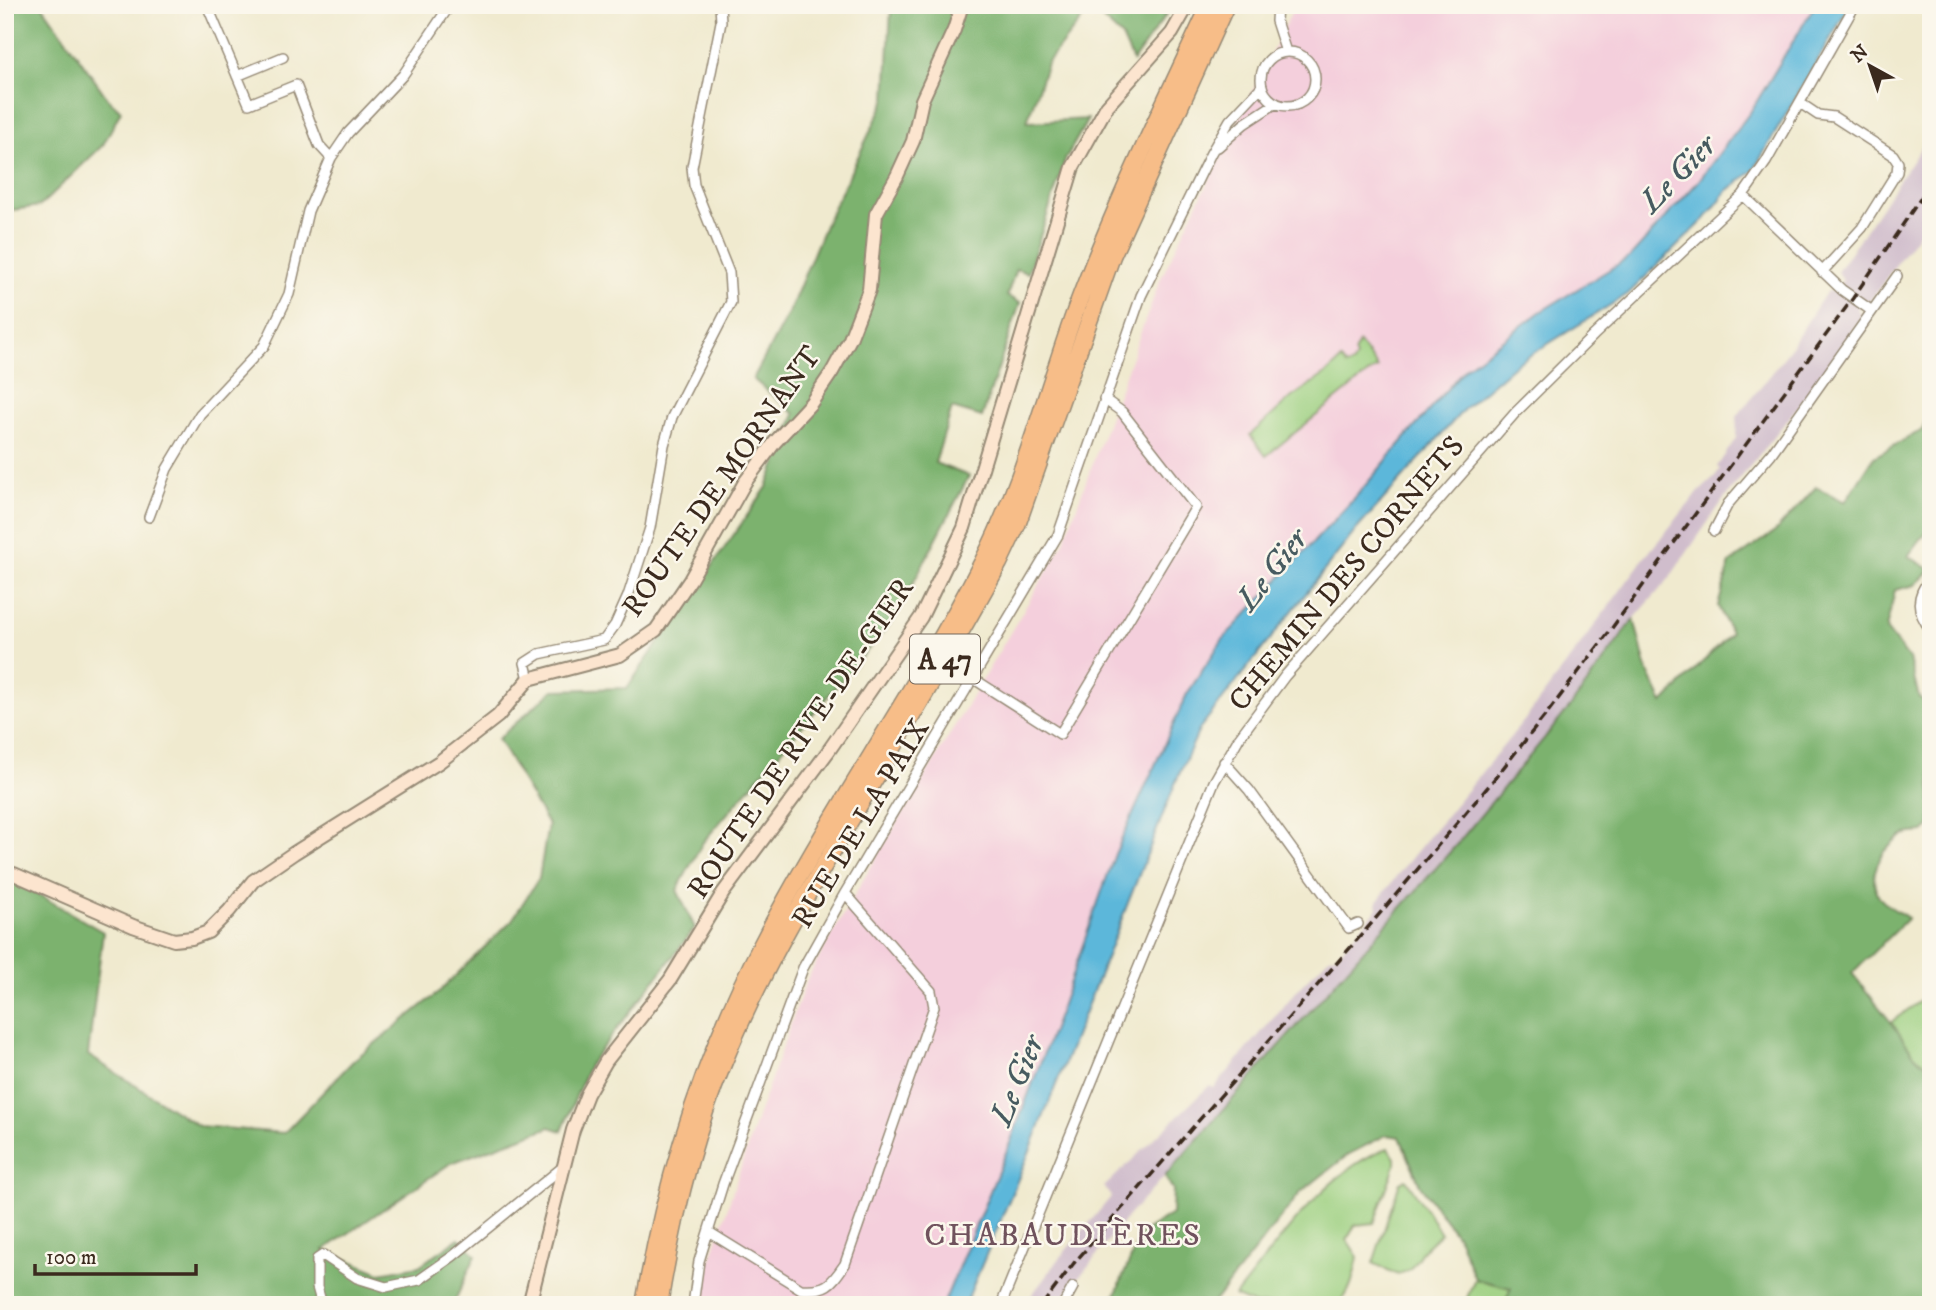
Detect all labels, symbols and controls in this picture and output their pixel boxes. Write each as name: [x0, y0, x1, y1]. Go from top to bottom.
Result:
north arrow: [1834, 32, 1904, 102]
text: N: [1847, 40, 1874, 68]
water label: Le Gier: [1630, 125, 1727, 223]
street label: ROUTE DE MORNANT: [615, 339, 830, 625]
street label: CHEMIN DES CORNETS: [1221, 429, 1473, 719]
water label: Le Gier: [1227, 519, 1319, 621]
street label: ROUTE DE RIVE-DE-GIER: [680, 571, 923, 906]
road number: A 47: [910, 634, 980, 684]
street label: RUE DE LA PAIX: [784, 712, 938, 935]
water label: Le Gier: [981, 1028, 1055, 1133]
district label: CHABAUDIÈRES: [924, 1216, 1202, 1256]
scale bar: [35, 1233, 196, 1277]
text: 100 m: [46, 1245, 97, 1271]

